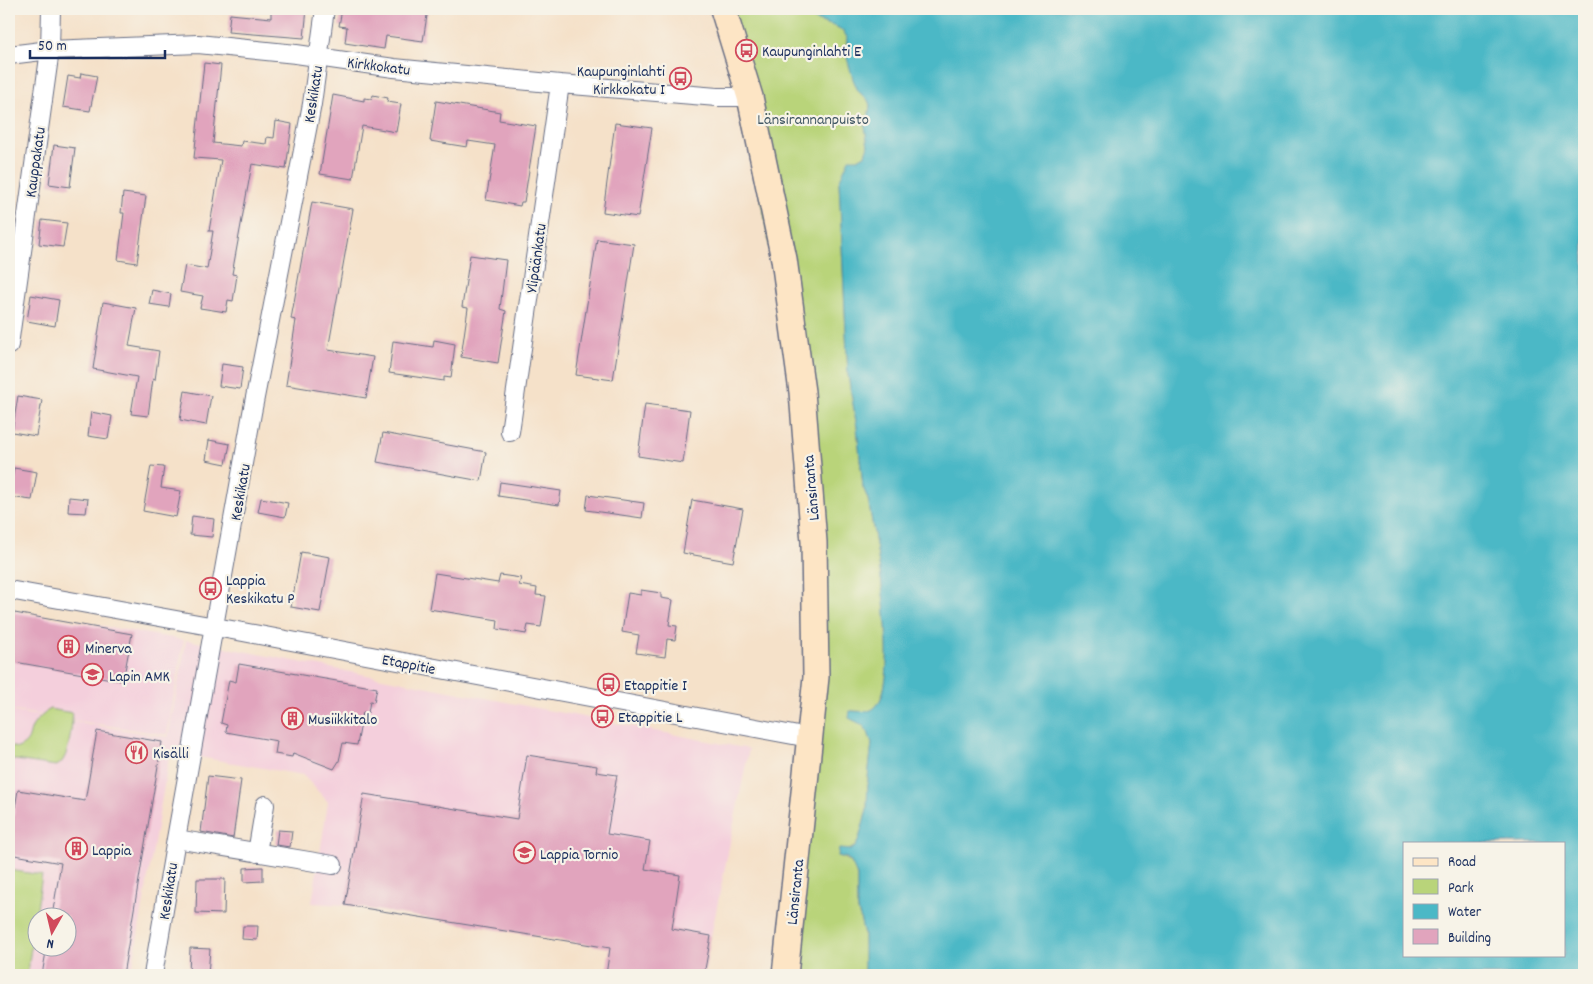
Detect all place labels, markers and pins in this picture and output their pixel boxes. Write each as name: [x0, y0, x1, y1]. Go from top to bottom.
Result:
bus stop icon: Kaupunginlahti E: [734, 38, 758, 62]
place label: Kaupunginlahti E: [762, 41, 862, 64]
place label: Kaupunginlahti Kirkkokatu I: [577, 61, 665, 102]
bus stop icon: Kaupunginlahti Kirkkokatu I: [669, 67, 693, 91]
place label: Lappia Keskikatu P: [226, 570, 294, 611]
bus stop icon: Lappia Keskikatu P: [198, 576, 222, 600]
building icon: Minerva: [57, 635, 81, 659]
place label: Minerva: [85, 638, 132, 661]
school or university icon: Lapin AMK: [81, 663, 105, 687]
place label: Lapin AMK: [109, 666, 170, 689]
bus stop icon: Etappitie I: [596, 672, 620, 696]
place label: Etappitie I: [624, 675, 687, 698]
bus stop icon: Etappitie L: [590, 704, 614, 728]
building icon: Musiikkitalo: [280, 706, 304, 730]
place label: Etappitie L: [618, 707, 683, 730]
place label: Musiikkitalo: [308, 709, 377, 732]
restaurant icon: Kisälli: [125, 740, 149, 764]
place label: Kisälli: [153, 743, 189, 766]
building icon: Lappia: [64, 837, 88, 861]
place label: Lappia: [92, 840, 132, 863]
school or university icon: Lappia Tornio: [512, 841, 536, 865]
place label: Lappia Tornio: [540, 844, 618, 867]

